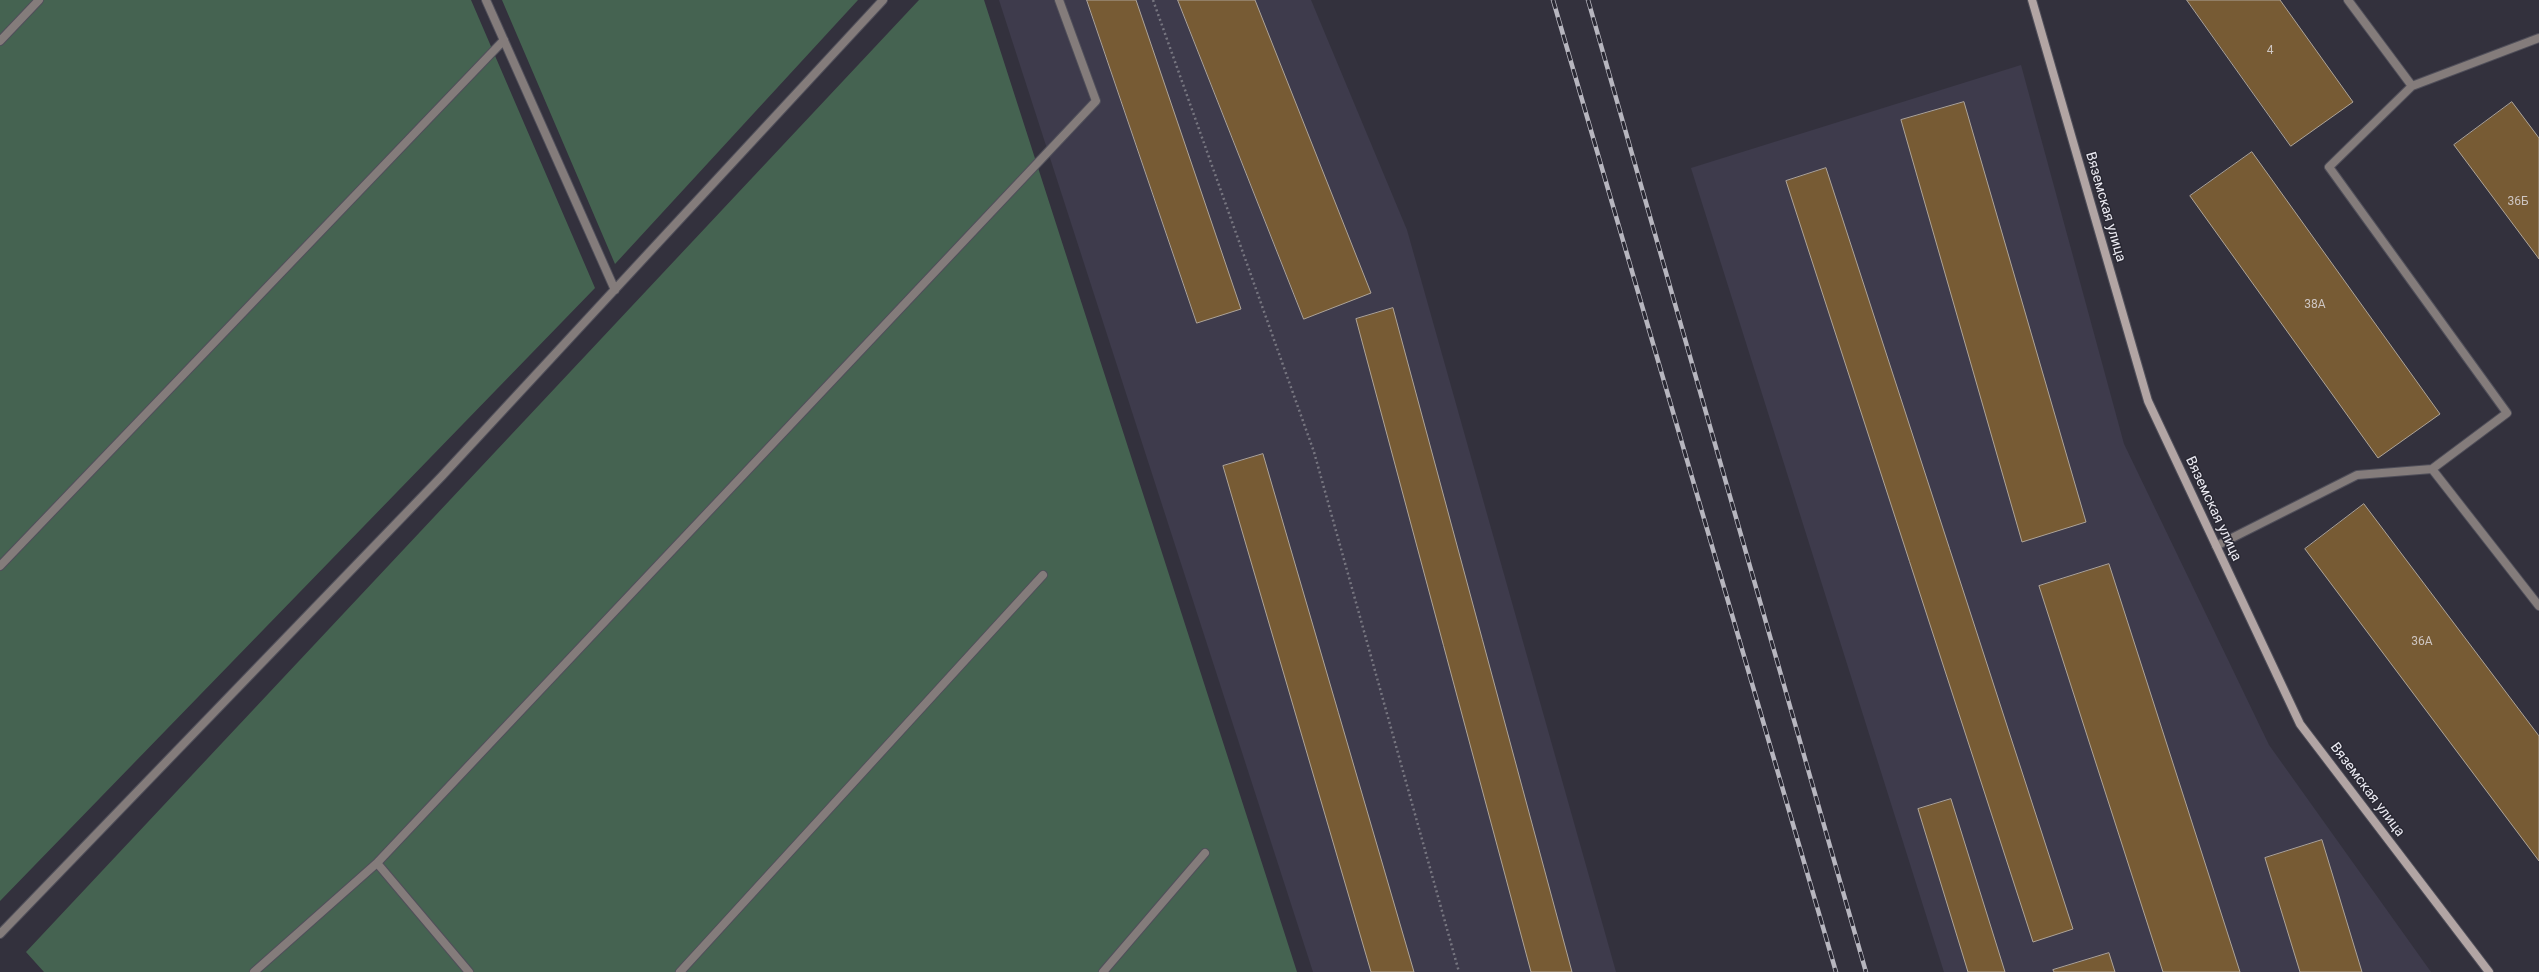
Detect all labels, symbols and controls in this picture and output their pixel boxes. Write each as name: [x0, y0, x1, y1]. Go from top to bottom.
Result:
house number: 4: [2267, 44, 2273, 58]
street label: Вяземская улица: [2081, 150, 2129, 264]
house number: 36Б: [2507, 195, 2529, 209]
house number: 38А: [2304, 298, 2326, 312]
street label: Вяземская улица: [2181, 454, 2245, 564]
house number: 36А: [2411, 635, 2433, 649]
street label: Вяземская улица: [2326, 740, 2408, 840]

